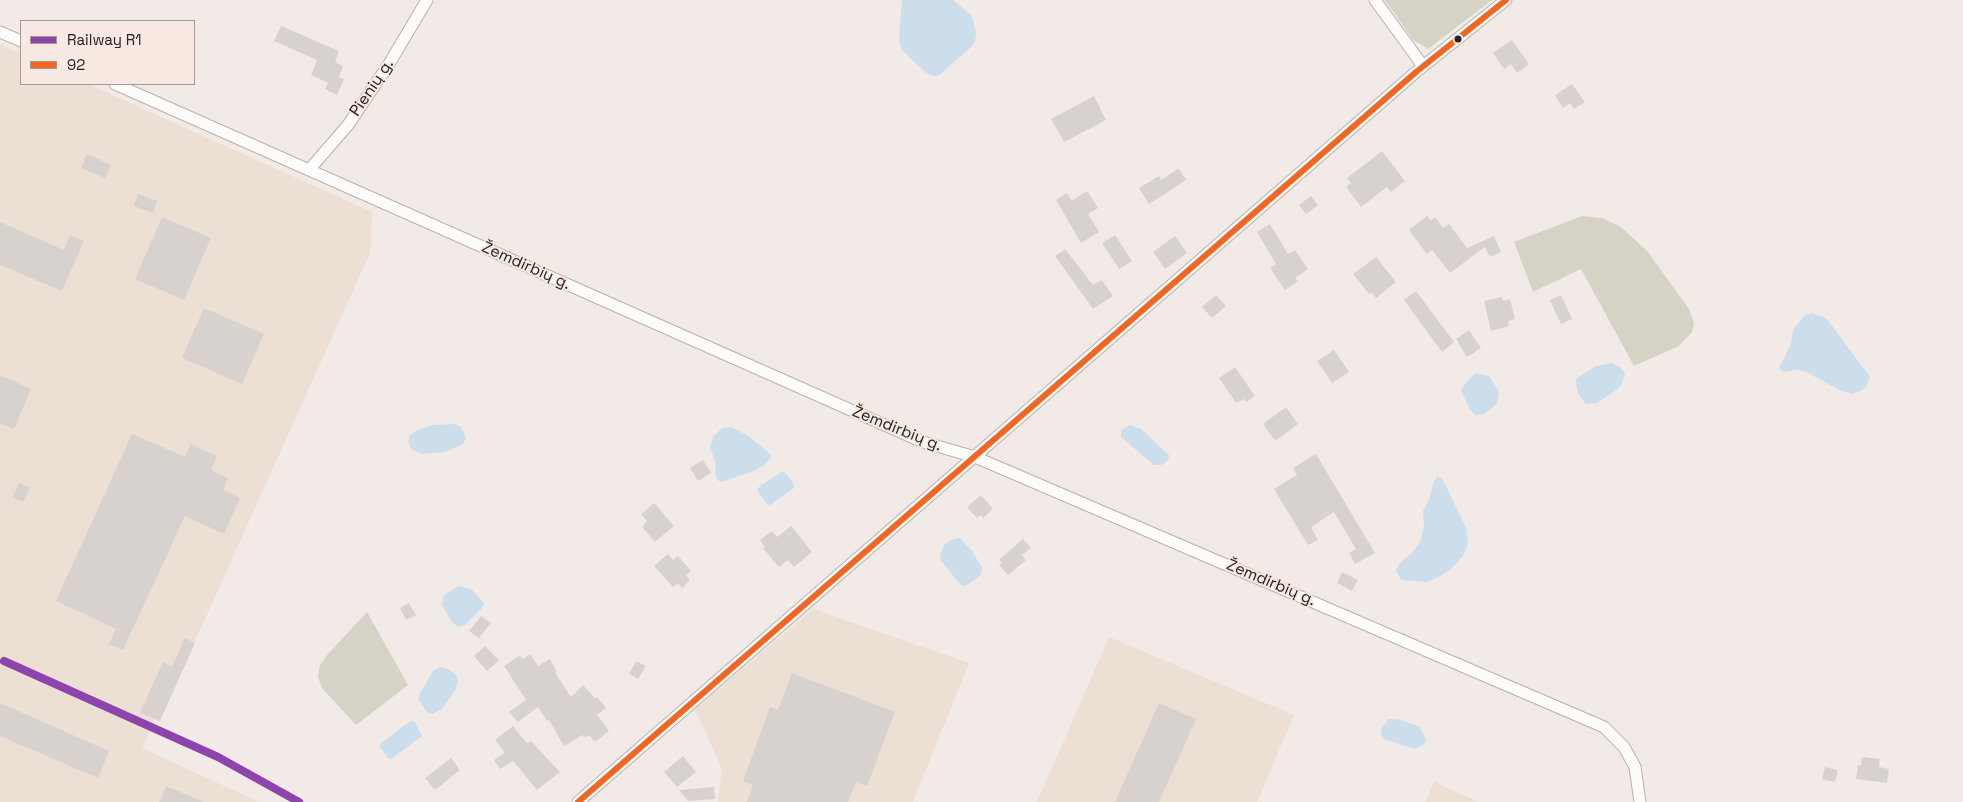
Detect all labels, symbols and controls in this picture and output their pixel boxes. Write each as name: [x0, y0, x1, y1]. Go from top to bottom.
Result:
legend: [20, 20, 195, 85]
text: Railway R1: [67, 30, 142, 49]
unlabelled marker: [1453, 34, 1463, 44]
text: 92: [67, 55, 85, 74]
street label: Pienių g.: [346, 56, 398, 120]
street label: Žemdirbių g.: [479, 238, 573, 294]
street label: Žemdirbių g.: [849, 402, 945, 456]
street label: Žemdirbių g.: [1224, 556, 1318, 610]

